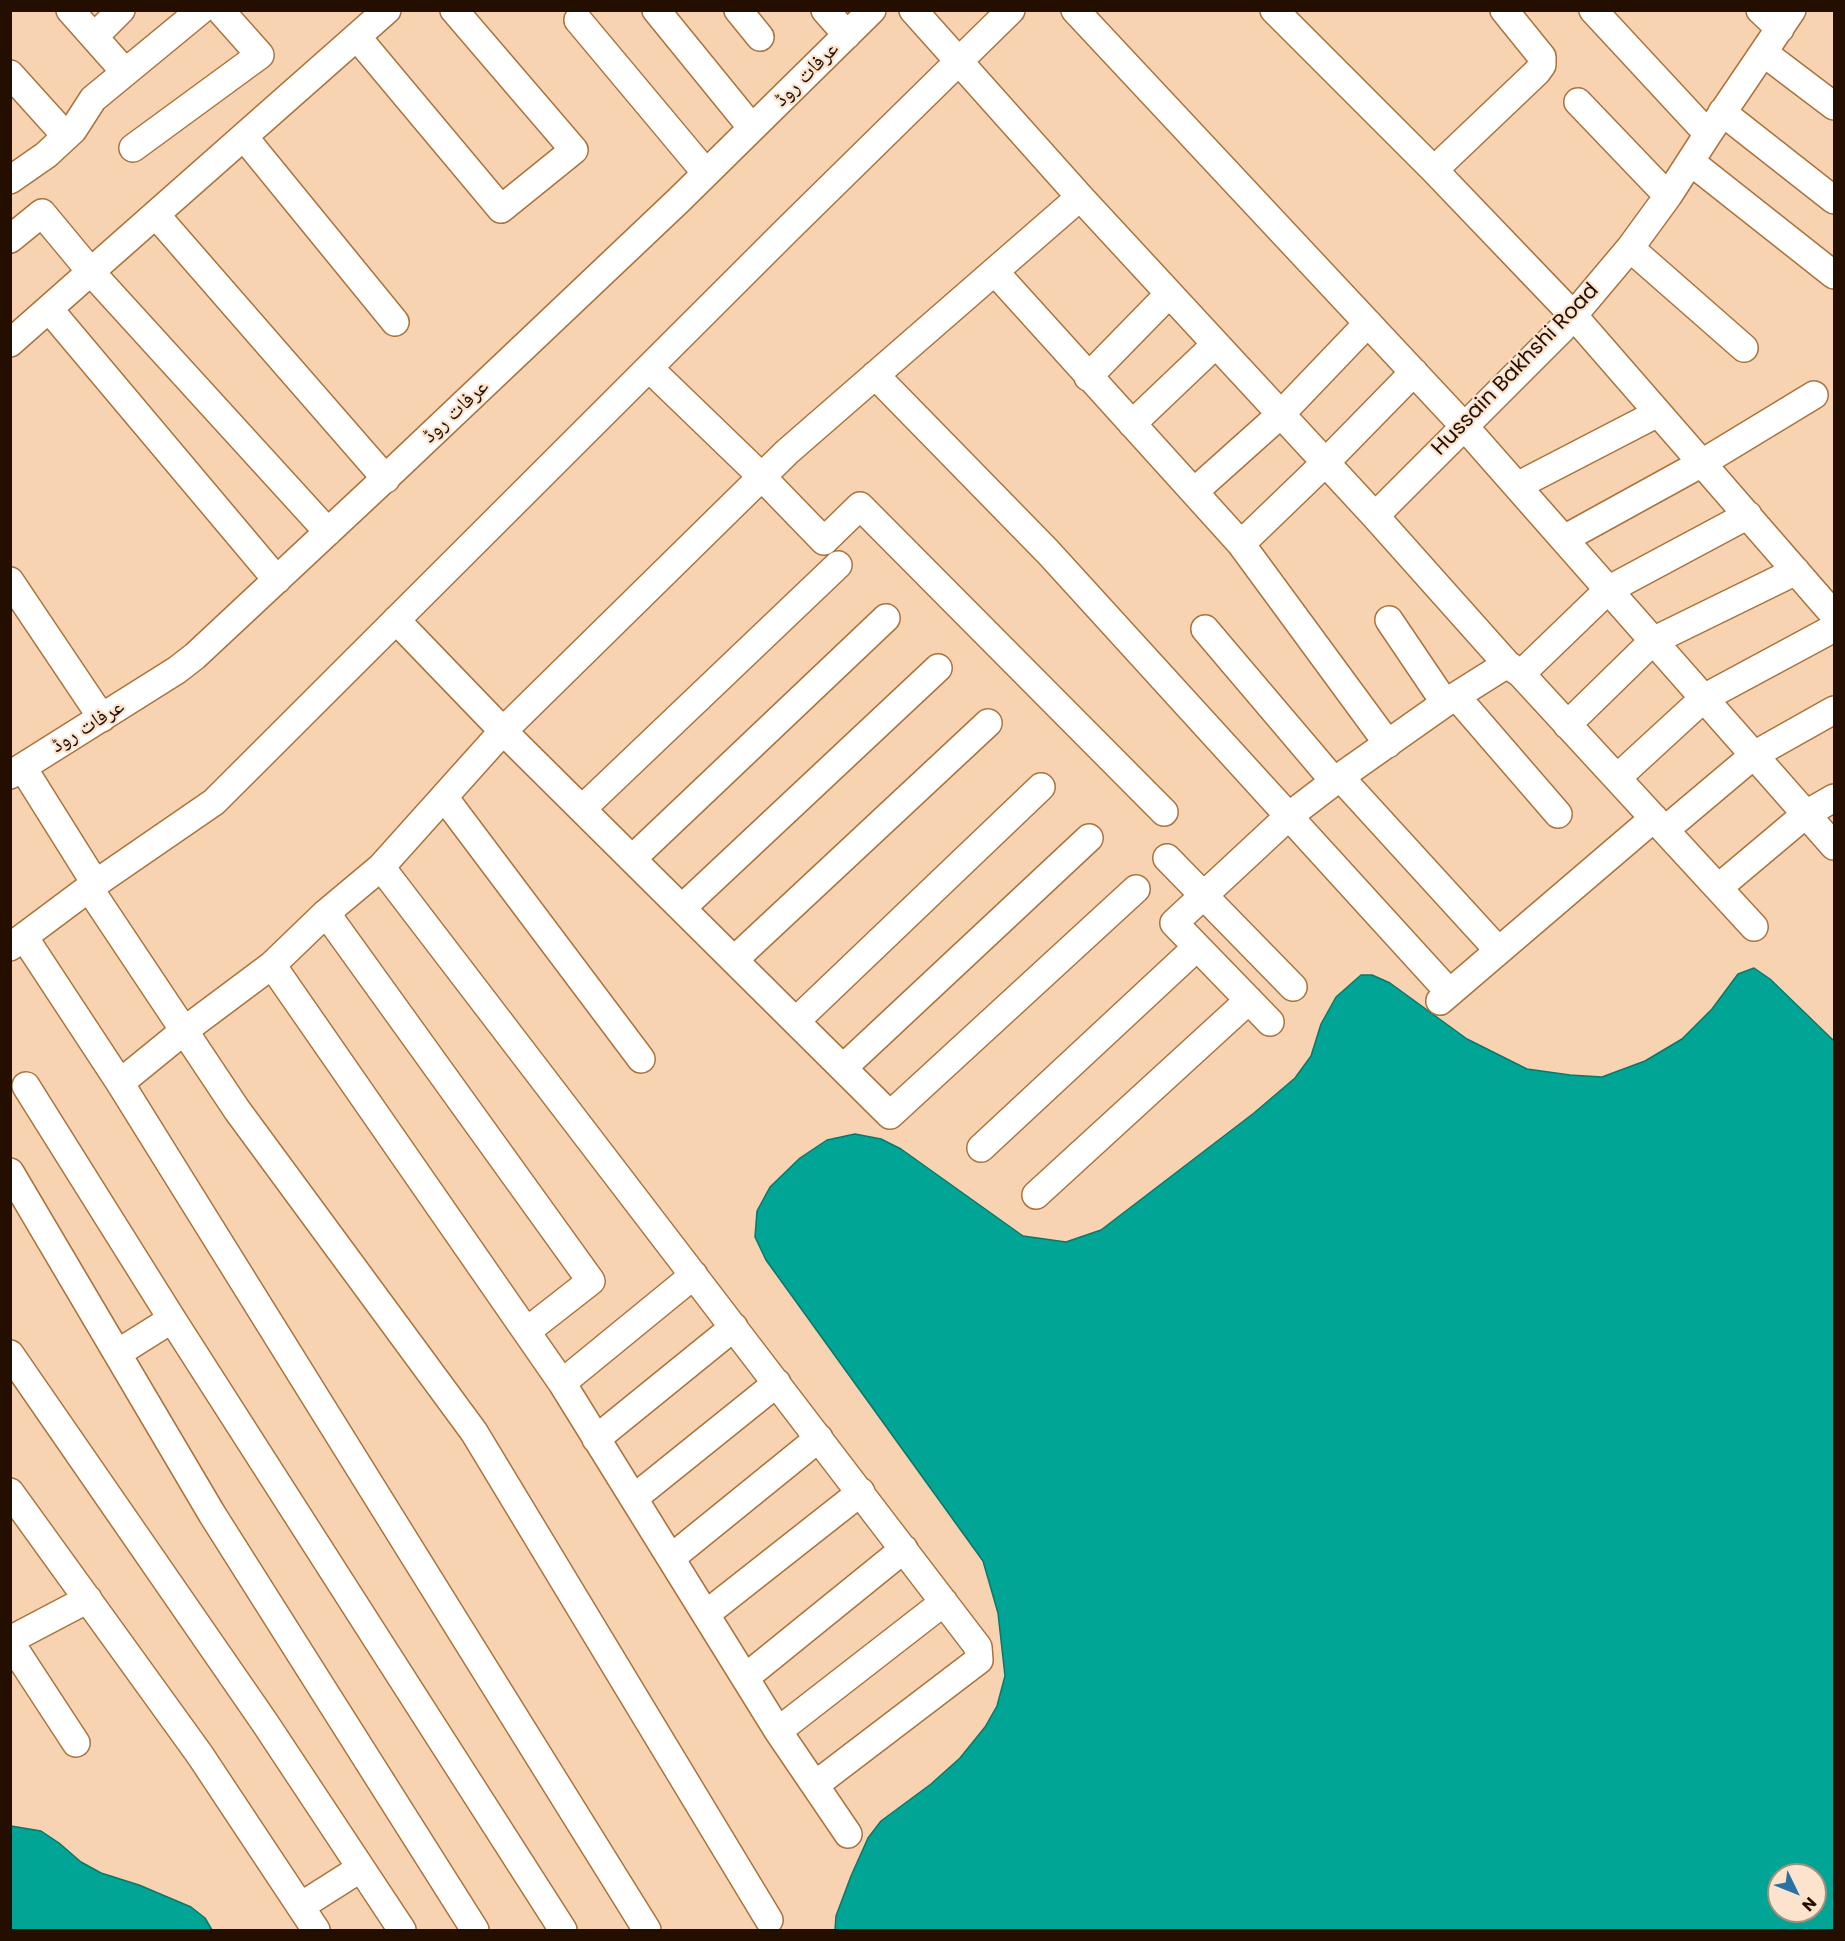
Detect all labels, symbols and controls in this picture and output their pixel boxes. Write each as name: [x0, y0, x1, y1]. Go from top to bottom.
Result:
street label: عرفات روڈ: [769, 37, 845, 113]
street label: Hussain Bakhshi Road: [1427, 279, 1605, 461]
street label: عرفات روڈ: [418, 375, 494, 449]
street label: عرفات روڈ: [47, 695, 129, 759]
north arrow: [1767, 1863, 1827, 1923]
text: N: [1797, 1892, 1822, 1916]

